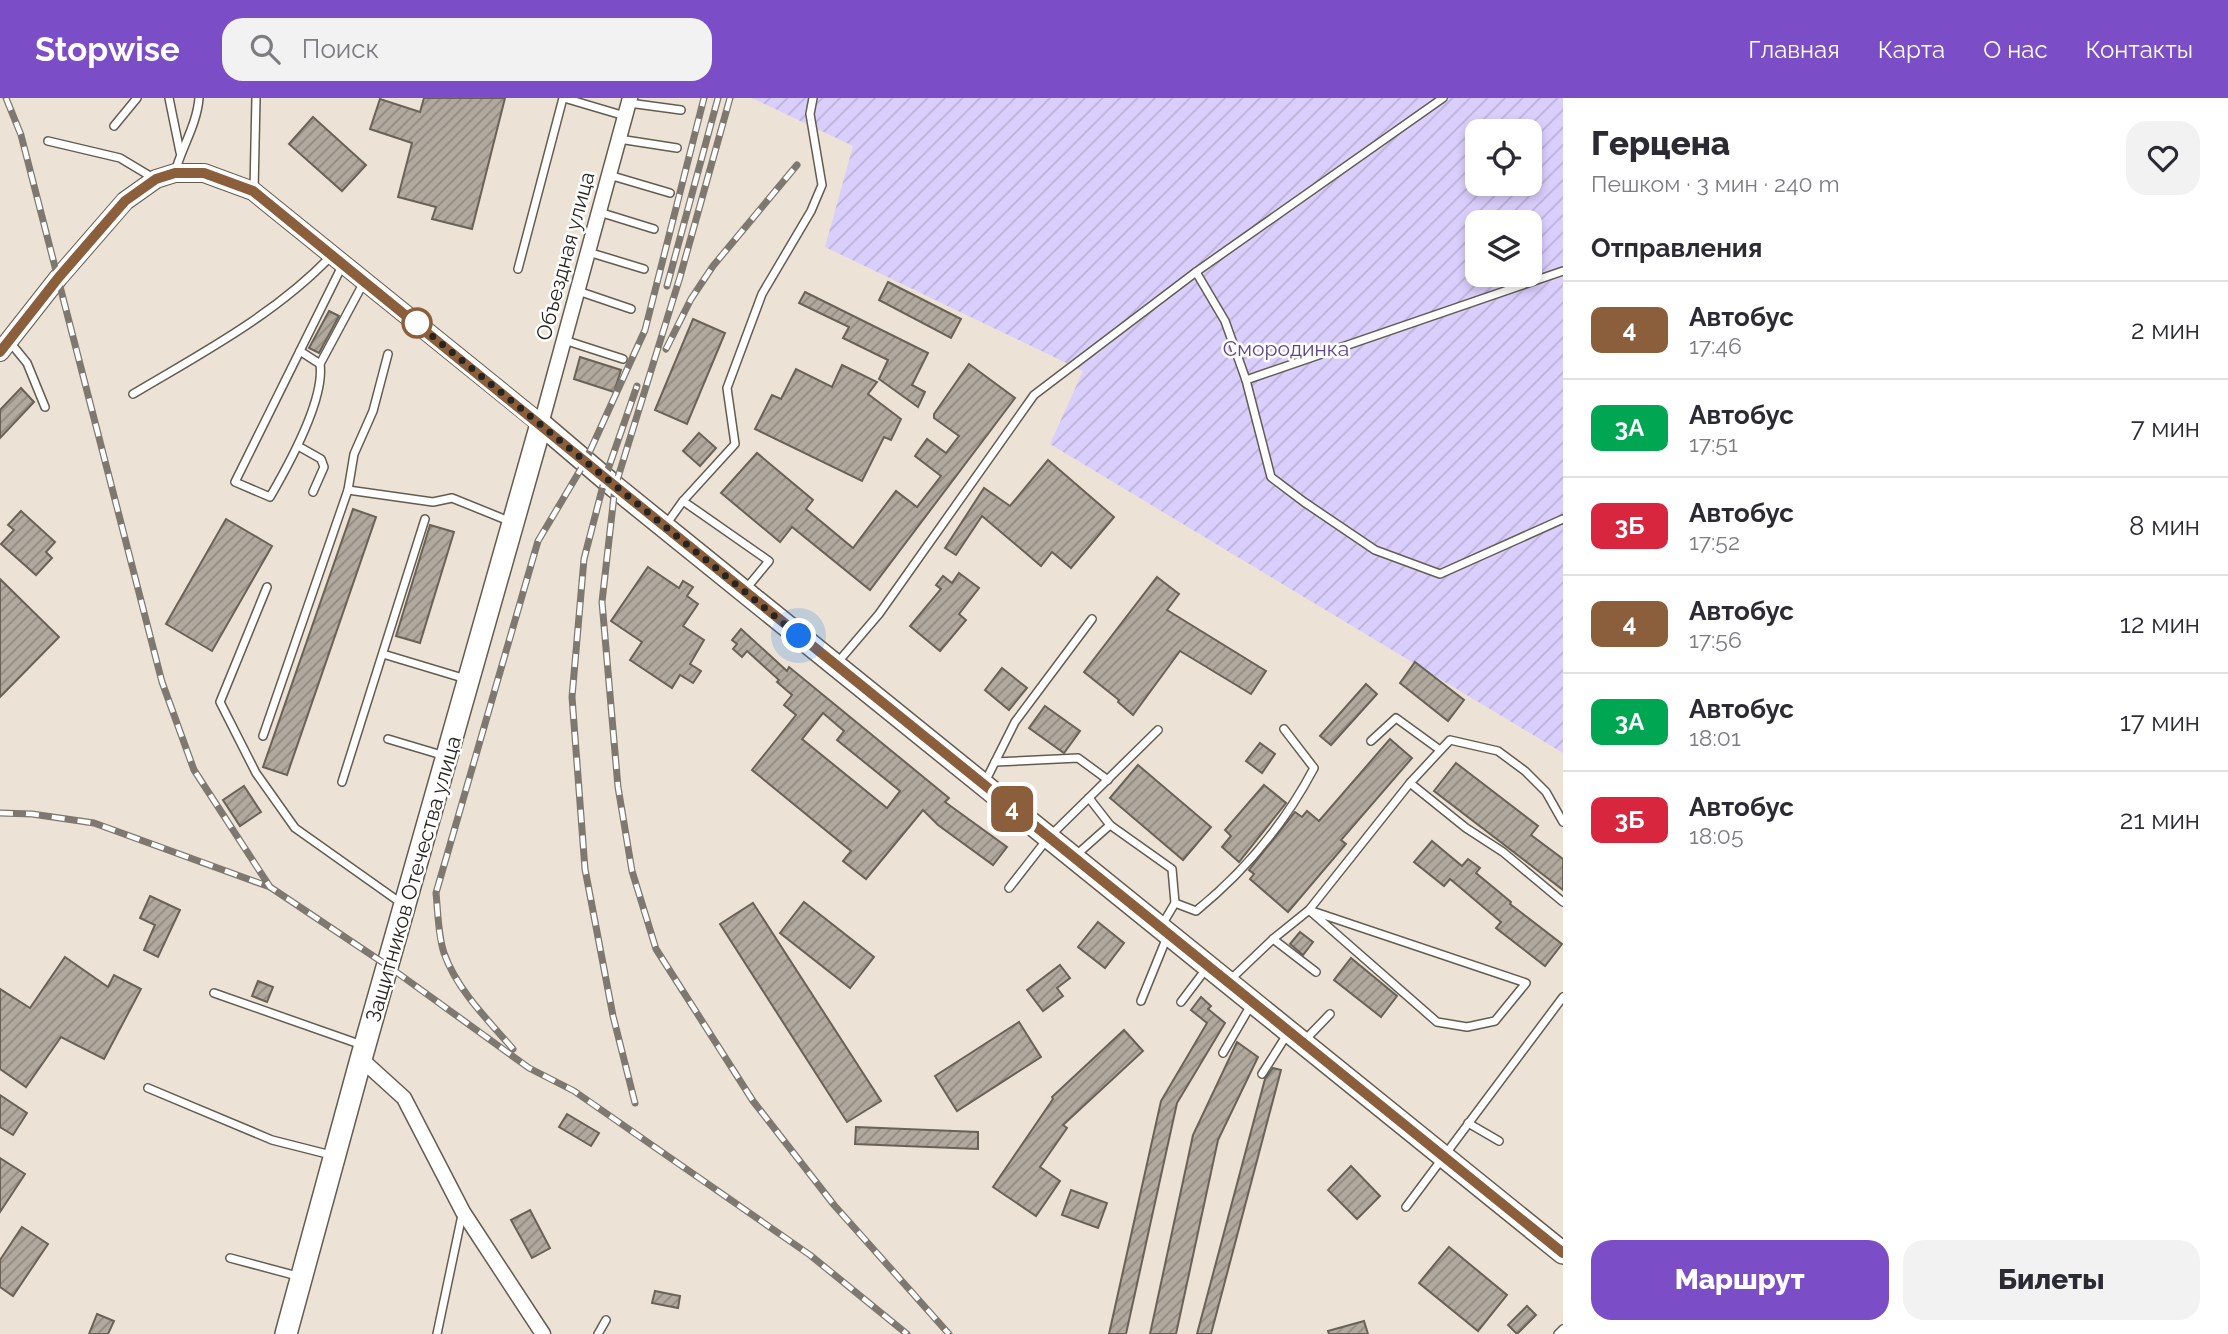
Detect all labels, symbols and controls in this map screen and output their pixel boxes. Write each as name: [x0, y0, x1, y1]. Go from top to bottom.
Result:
search box: [222, 18, 712, 81]
text: Stopwise: [35, 30, 180, 69]
icon: search: [246, 30, 284, 68]
text: Поиск: [302, 34, 379, 64]
text: Главная: [1748, 35, 1840, 64]
text: Карта: [1878, 35, 1945, 64]
text: О нас: [1983, 35, 2048, 64]
text: Контакты: [2086, 35, 2193, 64]
map controls: [1465, 119, 1542, 287]
button: locate: [1465, 119, 1542, 196]
button: heart: [2126, 121, 2200, 195]
text: Герцена: [1591, 124, 1730, 163]
street label: Объездная улица: [530, 169, 600, 343]
text: Пешком · 3 мин · 240 m: [1591, 170, 1840, 197]
button: layers: [1465, 210, 1542, 287]
text: Отправления: [1591, 233, 1762, 263]
text: Автобус: [1689, 302, 1794, 332]
unlabelled marker: [402, 308, 432, 338]
text: 4: [1623, 315, 1636, 344]
text: 2 мин: [2131, 315, 2200, 345]
text: 17:46: [1689, 332, 1742, 359]
park label: Смородинка: [1223, 336, 1349, 361]
text: Автобус: [1689, 400, 1794, 430]
text: 3А: [1615, 413, 1644, 442]
text: 7 мин: [2131, 413, 2200, 443]
text: 17:51: [1689, 430, 1738, 457]
text: Автобус: [1689, 498, 1794, 528]
text: 3Б: [1615, 511, 1644, 540]
text: 8 мин: [2129, 511, 2200, 541]
text: 17:52: [1689, 528, 1740, 555]
text: Автобус: [1689, 596, 1794, 626]
text: 4: [1623, 609, 1636, 638]
text: 12 мин: [2120, 609, 2200, 639]
your location: [781, 618, 816, 653]
text: 17:56: [1689, 626, 1742, 653]
text: Автобус: [1689, 694, 1794, 724]
text: 3А: [1615, 707, 1644, 736]
text: 17 мин: [2120, 707, 2200, 737]
text: 18:01: [1689, 724, 1741, 751]
street label: Защитников Отечества улица: [360, 733, 466, 1025]
line badge: 4: [989, 786, 1035, 832]
text: Автобус: [1689, 792, 1794, 822]
text: 4: [1005, 794, 1019, 823]
text: 3Б: [1615, 805, 1644, 834]
text: 21 мин: [2120, 805, 2200, 835]
text: 18:05: [1689, 822, 1743, 849]
button: Маршрут: [1591, 1240, 1889, 1320]
button: Билеты: [1903, 1240, 2200, 1320]

